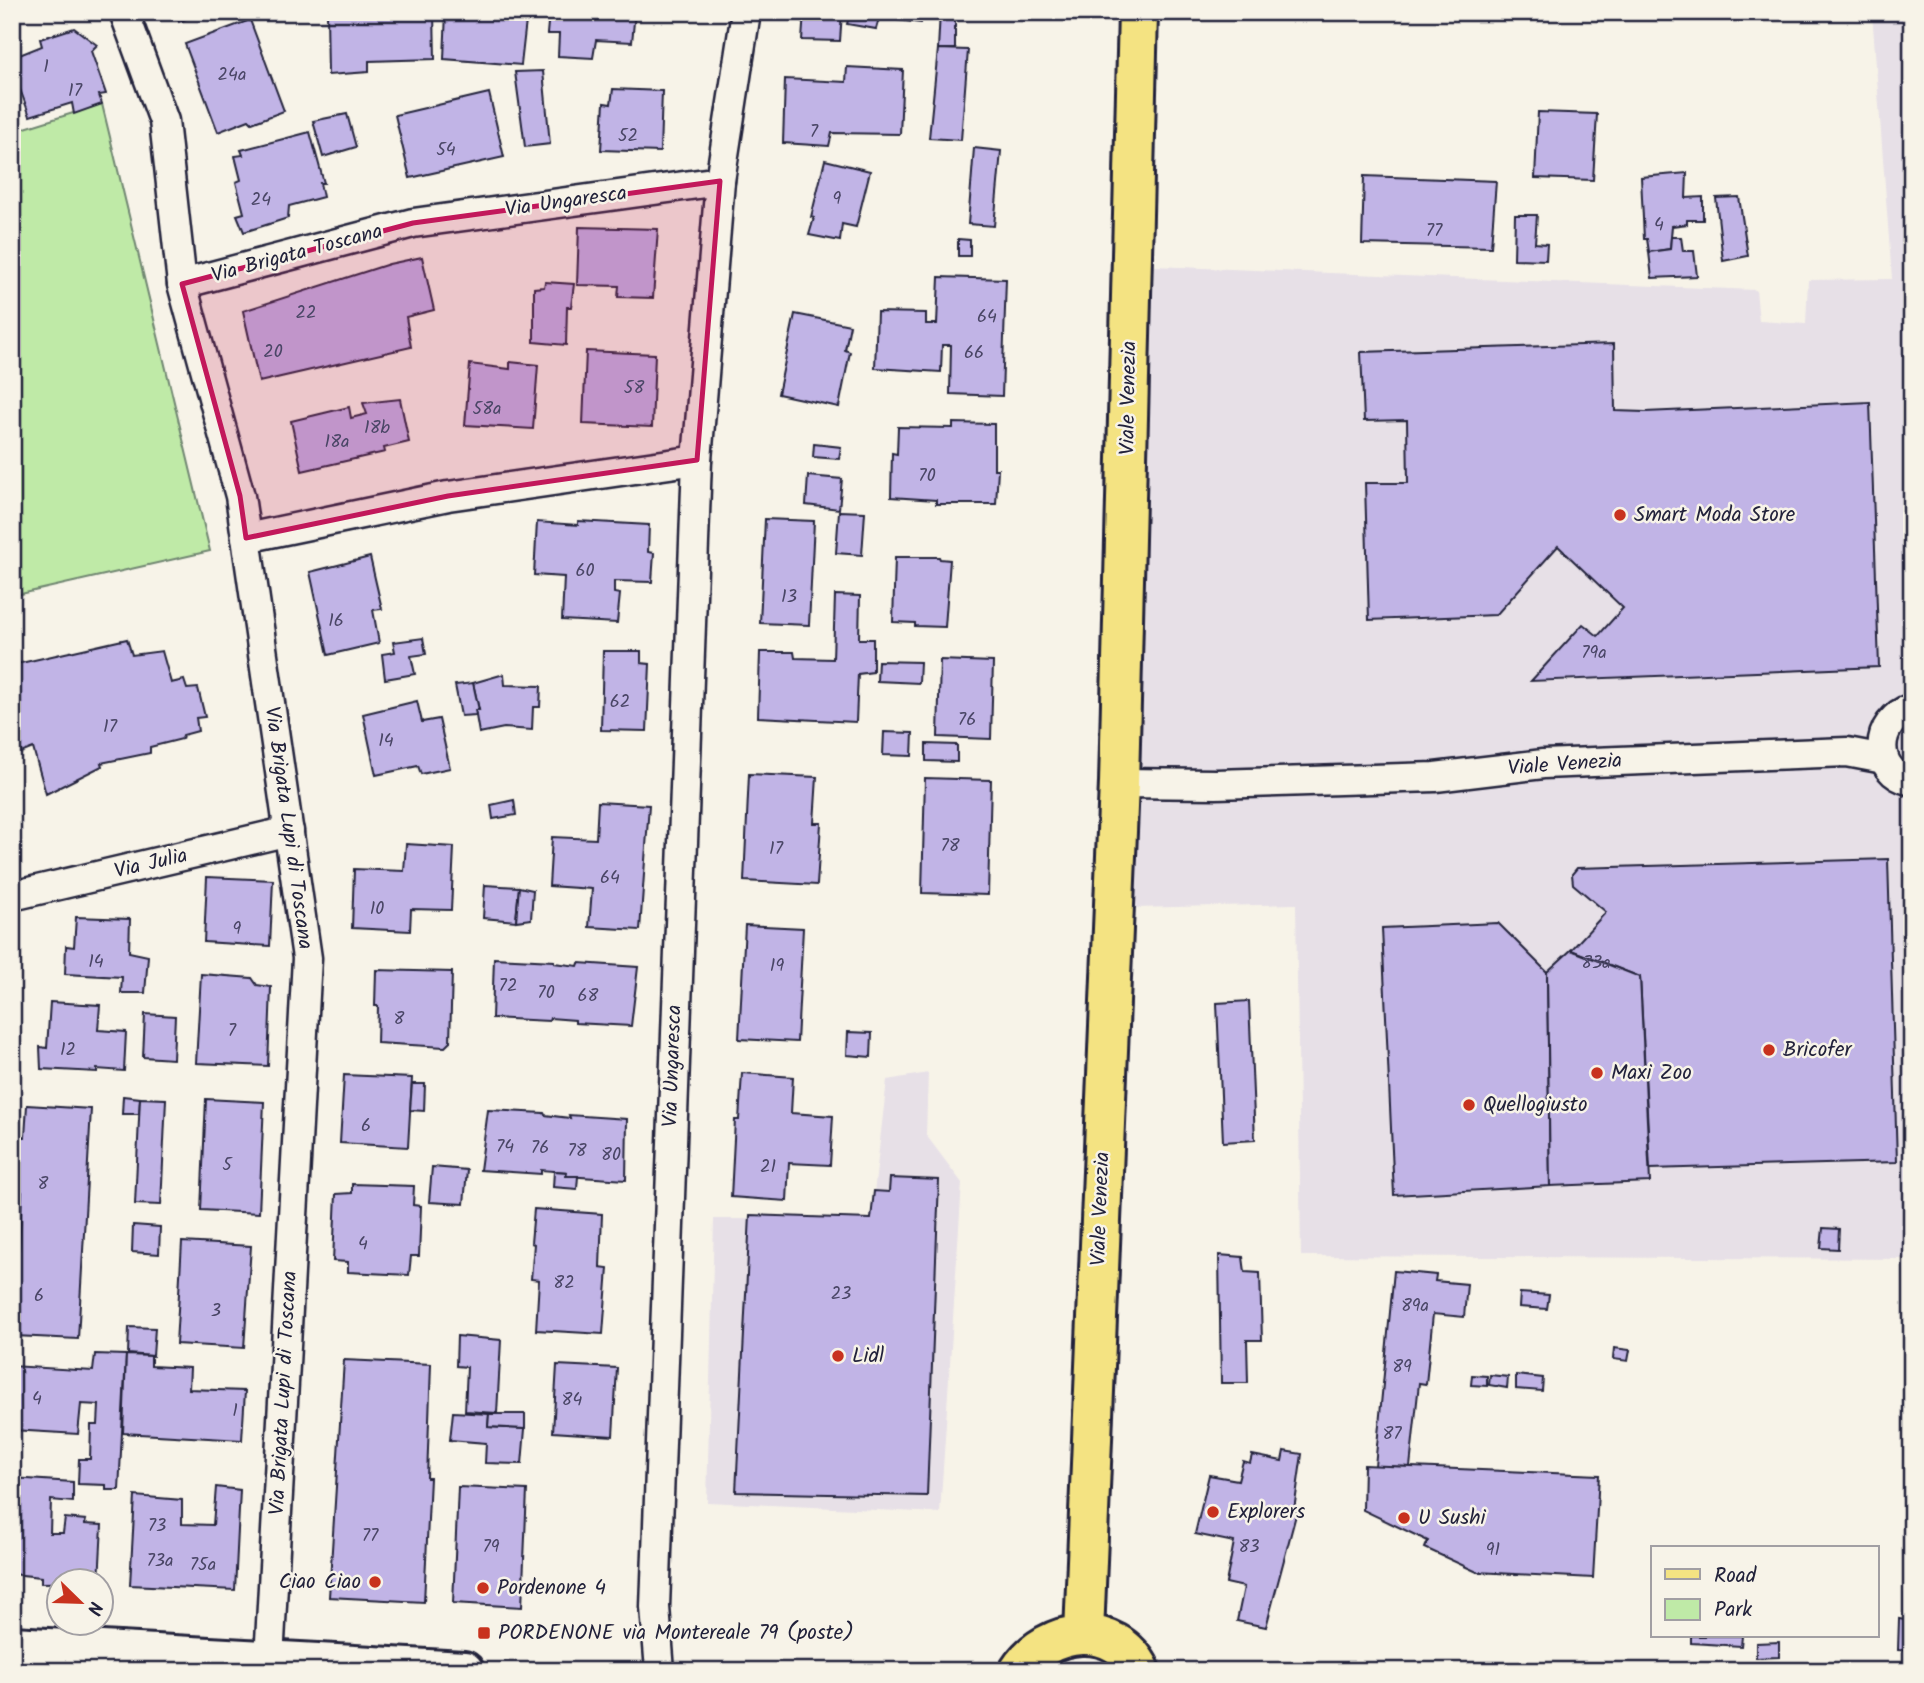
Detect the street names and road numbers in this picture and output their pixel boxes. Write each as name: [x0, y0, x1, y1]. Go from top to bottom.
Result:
street label: Via Ungaresca: [503, 177, 629, 227]
street label: Via Brigata Toscana: [208, 215, 386, 293]
street label: Viale Venezia: [1112, 341, 1146, 455]
street label: Via Brigata Lupi di Toscana: [255, 704, 321, 952]
street label: Viale Venezia: [1507, 745, 1623, 785]
street label: Via Julia: [111, 840, 191, 888]
street label: Via Ungaresca: [654, 1004, 692, 1128]
street label: Viale Venezia: [1083, 1151, 1119, 1267]
street label: Via Brigata Lupi di Toscana: [261, 1270, 307, 1516]

